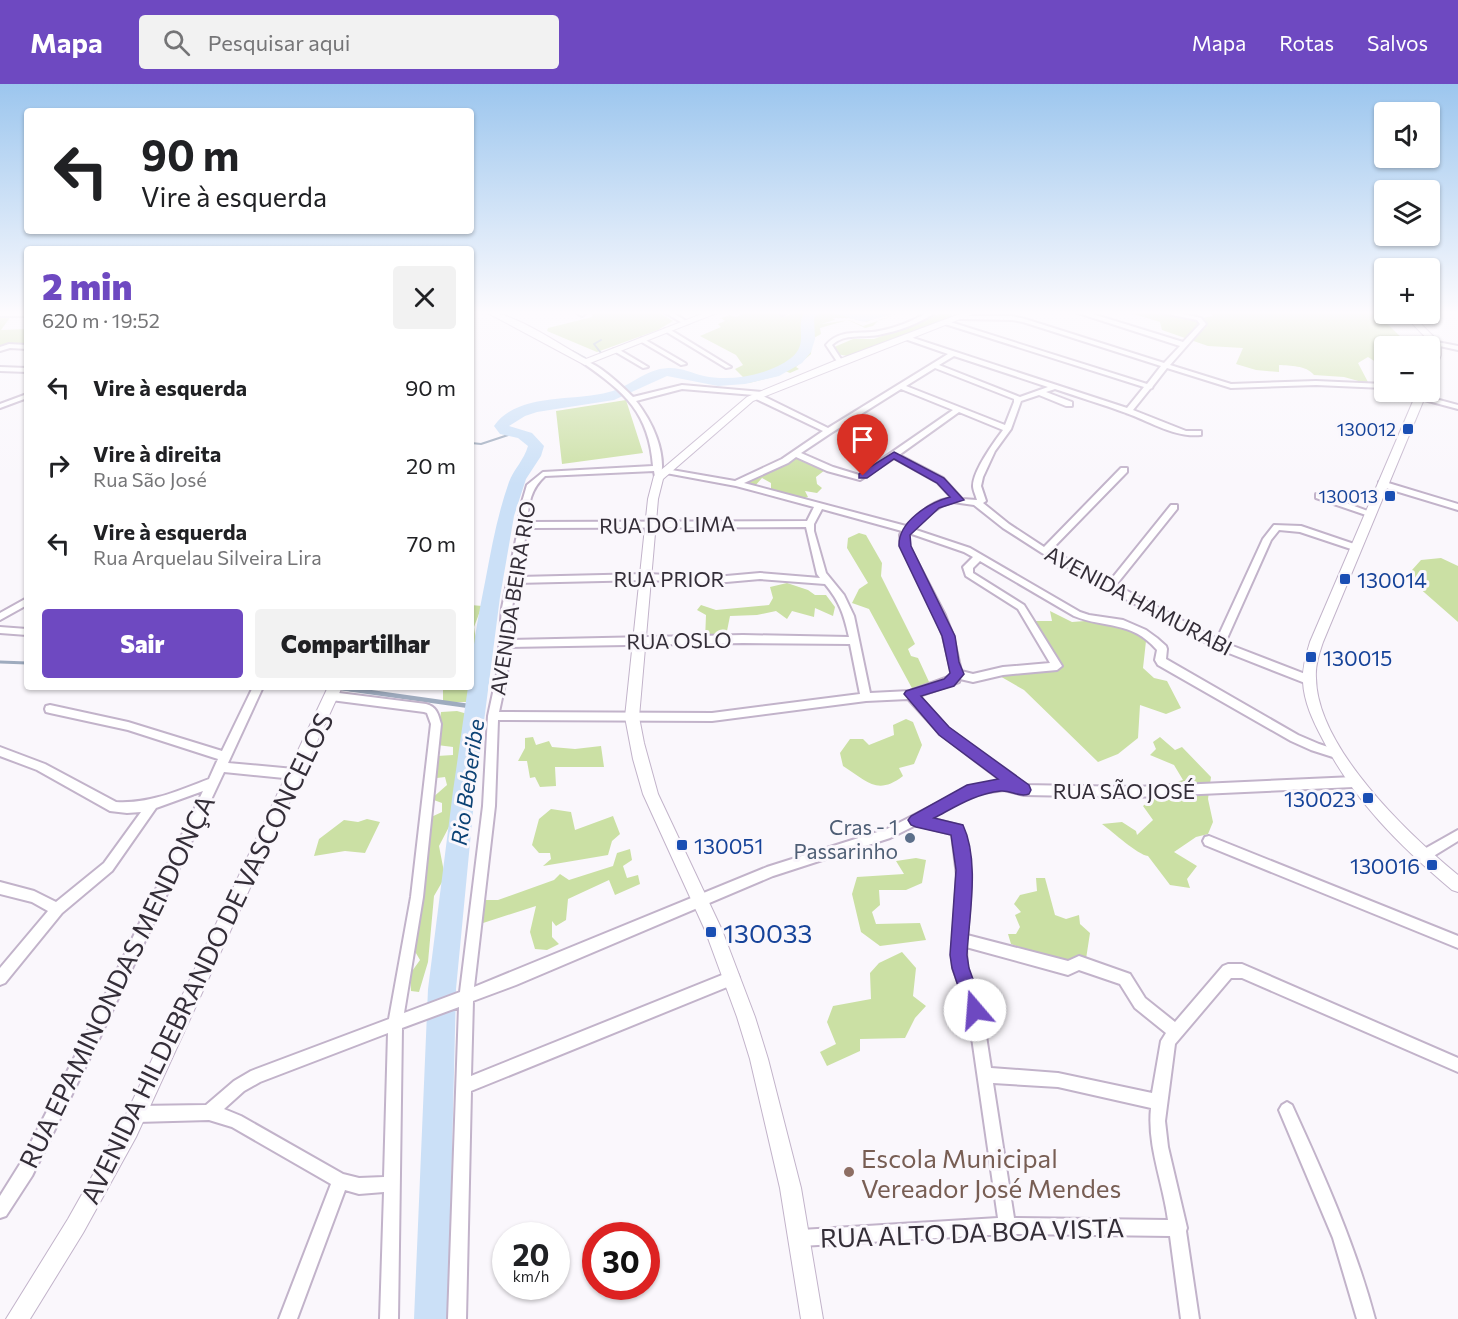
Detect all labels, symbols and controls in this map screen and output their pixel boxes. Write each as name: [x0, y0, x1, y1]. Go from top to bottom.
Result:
search box: [139, 15, 559, 69]
text: Mapa: [30, 25, 103, 59]
icon: search: [160, 26, 193, 59]
text: Pesquisar aqui: [208, 29, 350, 56]
text: Mapa: [1192, 30, 1246, 55]
text: Rotas: [1279, 30, 1334, 55]
text: Salvos: [1367, 30, 1428, 55]
map controls: [1374, 102, 1440, 402]
button: sound: [1374, 102, 1440, 168]
text: 90 m: [141, 128, 240, 180]
icon: left: [42, 132, 120, 210]
text: Vire à esquerda: [141, 180, 327, 213]
button: layers: [1374, 180, 1440, 246]
button: +: [1374, 258, 1440, 324]
text: 2 min: [42, 263, 132, 307]
button: close: [393, 266, 456, 329]
text: 620 m · 19:52: [42, 308, 160, 332]
button: −: [1374, 336, 1440, 402]
icon: left: [42, 371, 75, 404]
text: Vire à esquerda: [93, 374, 247, 401]
text: 90 m: [405, 374, 456, 401]
pin: [837, 414, 888, 476]
place label: 130012: [1337, 418, 1396, 440]
marker: 130012: [1401, 422, 1415, 436]
icon: arrive: [846, 423, 879, 456]
text: Vire à direita: [93, 440, 221, 467]
icon: right: [42, 449, 75, 482]
text: 20 m: [406, 452, 456, 479]
text: Rua São José: [93, 467, 207, 491]
place label: 130013: [1319, 485, 1378, 507]
marker: 130013: [1383, 489, 1397, 503]
street label: AVENIDA BEIRA RIO: [484, 499, 540, 697]
street label: RUA DO LIMA: [599, 510, 735, 538]
text: Vire à esquerda: [93, 518, 247, 545]
icon: left: [42, 527, 75, 560]
text: 70 m: [407, 530, 456, 557]
street label: AVENIDA HAMURABI: [1041, 540, 1237, 660]
text: Rua Arquelau Silveira Lira: [93, 545, 322, 569]
street label: RUA PRIOR: [613, 566, 725, 591]
place label: 130014: [1357, 567, 1427, 592]
marker: 130014: [1338, 572, 1352, 586]
button: Sair: [42, 609, 243, 678]
button: Compartilhar: [255, 609, 456, 678]
street label: RUA OSLO: [626, 627, 732, 653]
place label: 130015: [1323, 645, 1392, 670]
marker: 130015: [1304, 650, 1318, 664]
street label: AVENIDA HILDEBRANDO DE VASCONCELOS: [73, 707, 339, 1209]
water label: Rio Beberibe: [445, 717, 489, 847]
street label: RUA SÃO JOSÉ: [1053, 778, 1195, 803]
place label: 130023: [1284, 786, 1356, 811]
street label: RUA EPAMINONDAS MENDONÇA: [12, 789, 220, 1173]
marker: 130023: [1361, 791, 1375, 805]
place label: Cras - 1 Passarinho: [793, 814, 898, 863]
marker: Cras - 1 Passarinho: [903, 831, 917, 845]
place label: 130051: [694, 833, 763, 858]
marker: 130051: [675, 838, 689, 852]
place label: 130016: [1350, 853, 1420, 878]
marker: 130016: [1425, 858, 1439, 872]
place label: 130033: [723, 917, 812, 948]
marker: 130033: [704, 925, 718, 939]
position arrow: [943, 978, 1007, 1042]
place label: Escola Municipal Vereador José Mendes: [861, 1142, 1121, 1203]
marker: Escola Municipal Vereador José Mendes: [842, 1165, 856, 1179]
street label: RUA ALTO DA BOA VISTA: [819, 1211, 1125, 1253]
speed limit sign: 30: [582, 1222, 660, 1300]
text: 20: [513, 1235, 549, 1272]
text: km/h: [513, 1267, 549, 1285]

